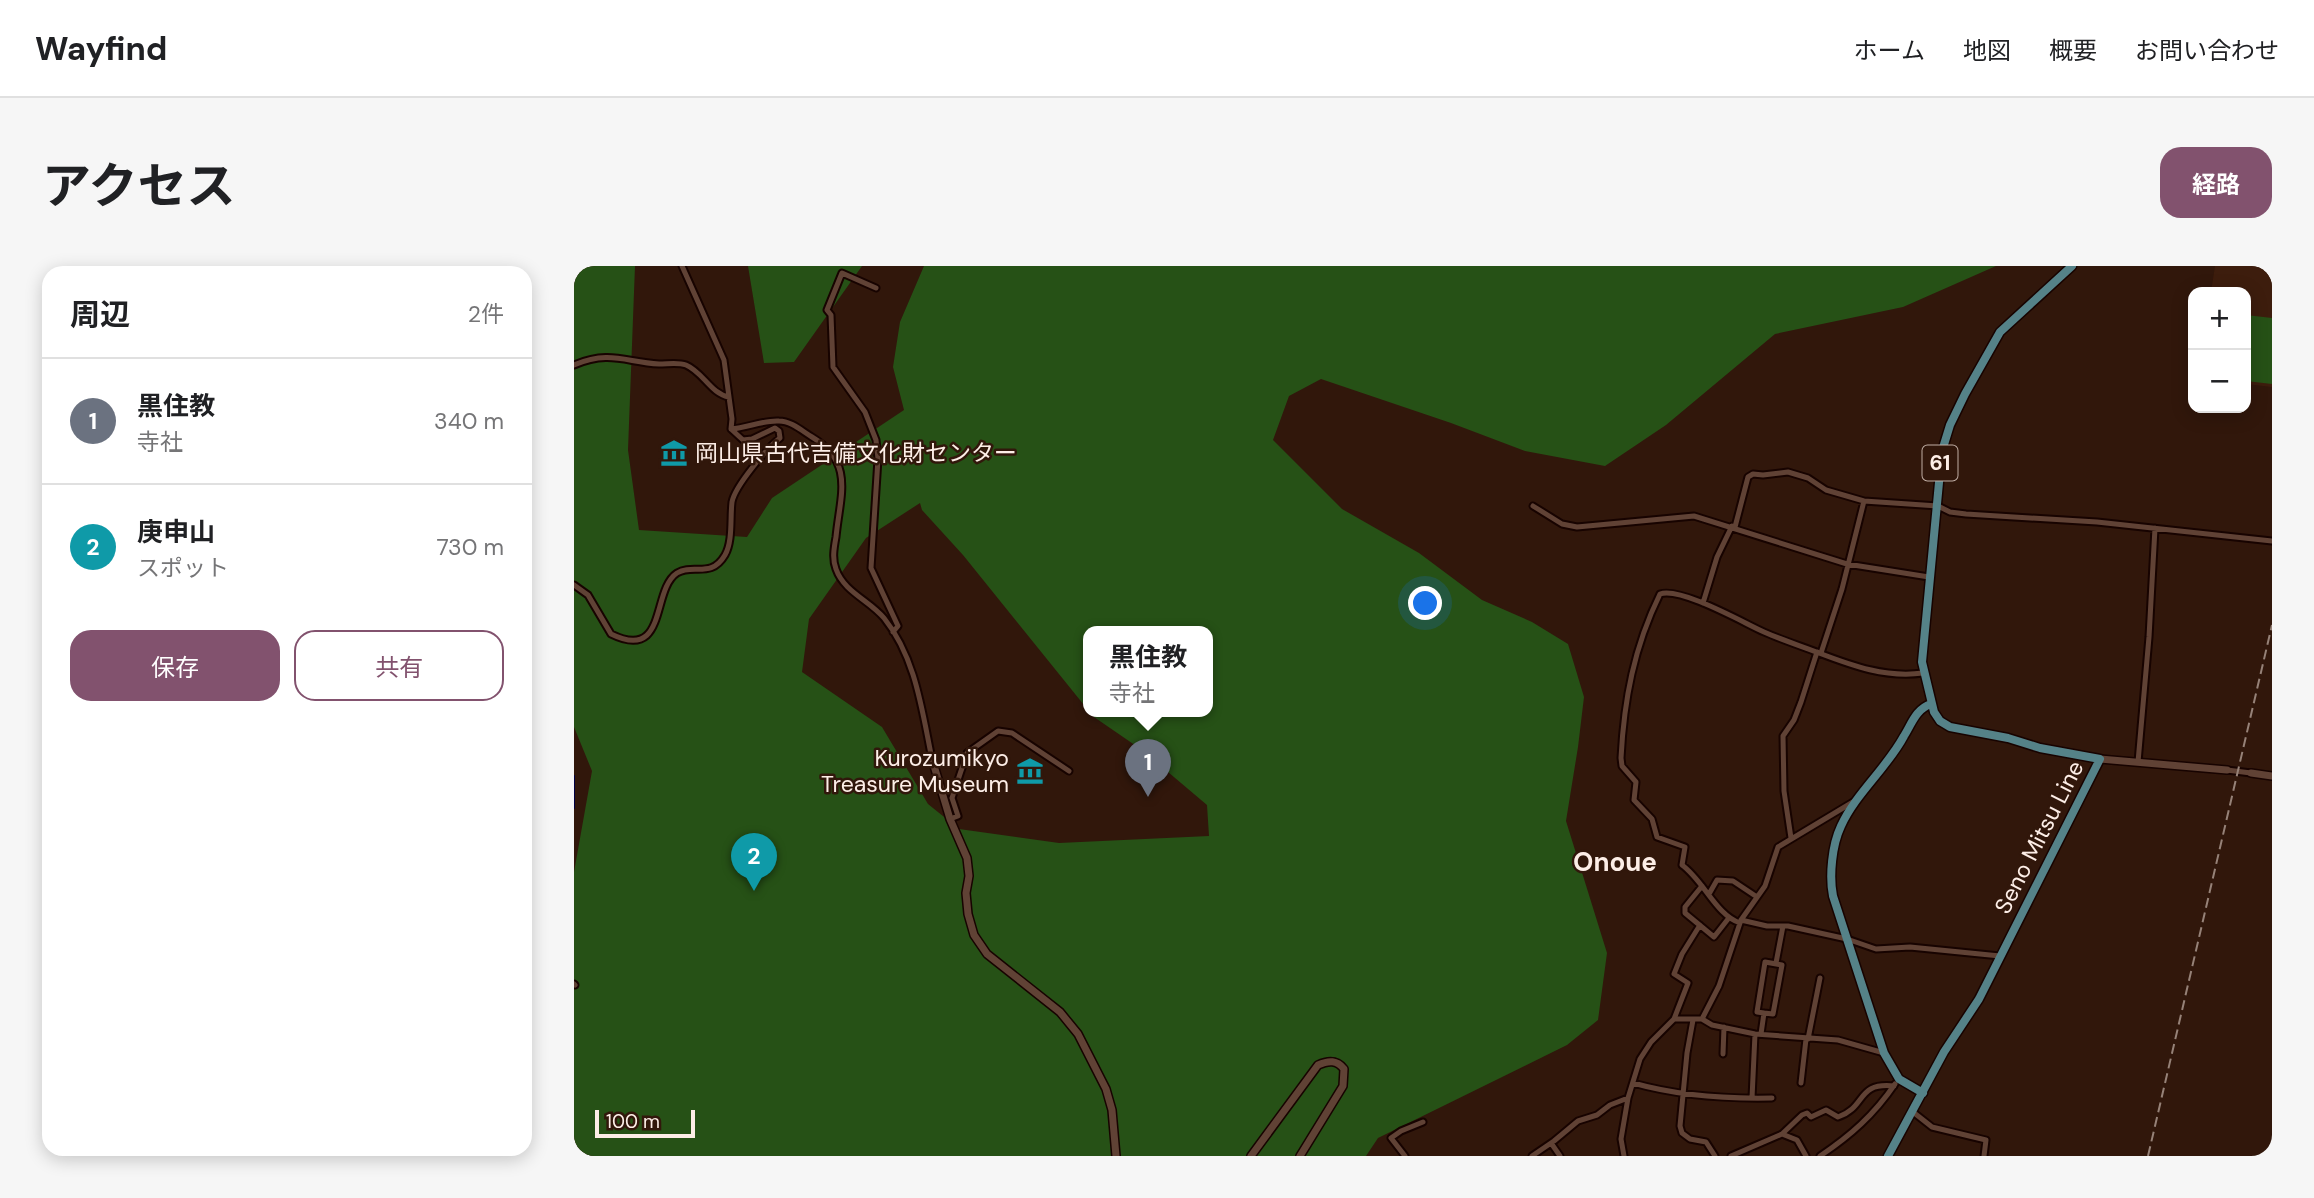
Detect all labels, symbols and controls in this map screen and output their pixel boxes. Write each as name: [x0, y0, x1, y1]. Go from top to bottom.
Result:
text: Wayfind: [35, 27, 167, 70]
text: ホーム: [1854, 35, 1925, 66]
text: 地図: [1963, 35, 2011, 66]
text: 概要: [2049, 35, 2097, 66]
text: お問い合わせ: [2135, 35, 2279, 66]
button: 経路: [2160, 147, 2272, 218]
text: アクセス: [42, 154, 236, 218]
map controls: [2188, 287, 2251, 413]
button: +: [2188, 287, 2251, 350]
text: 周辺: [70, 295, 130, 334]
text: 2件: [468, 299, 504, 329]
button: −: [2188, 350, 2251, 413]
text: 黒住教: [137, 389, 215, 423]
text: 1: [89, 406, 97, 436]
text: 340 m: [434, 406, 504, 436]
text: 寺社: [137, 427, 183, 457]
museum icon: 岡山県古代吉備文化財センター: [659, 438, 689, 468]
place label: 岡山県古代吉備文化財センター: [695, 438, 1017, 468]
road number: 61: [1922, 446, 1958, 480]
text: 庚申山: [137, 515, 215, 549]
text: 2: [86, 532, 100, 562]
text: 730 m: [436, 532, 504, 562]
text: スポット: [137, 553, 229, 583]
your location: [1408, 586, 1442, 620]
popup: [1083, 626, 1213, 717]
button: 保存: [70, 630, 280, 701]
button: 共有: [294, 630, 504, 701]
text: 黒住教: [1109, 640, 1187, 674]
text: 寺社: [1109, 678, 1155, 708]
pin: 1: [1125, 739, 1171, 797]
place label: Kurozumikyo Treasure Museum: [821, 743, 1009, 799]
street label: Seno Mitsu Line: [1987, 755, 2091, 919]
museum icon: Kurozumikyo Treasure Museum: [1015, 756, 1045, 786]
pin: 2: [731, 833, 777, 891]
district label: Onoue: [1573, 845, 1657, 879]
scale bar: [595, 1107, 695, 1139]
text: 100 m: [606, 1109, 660, 1134]

